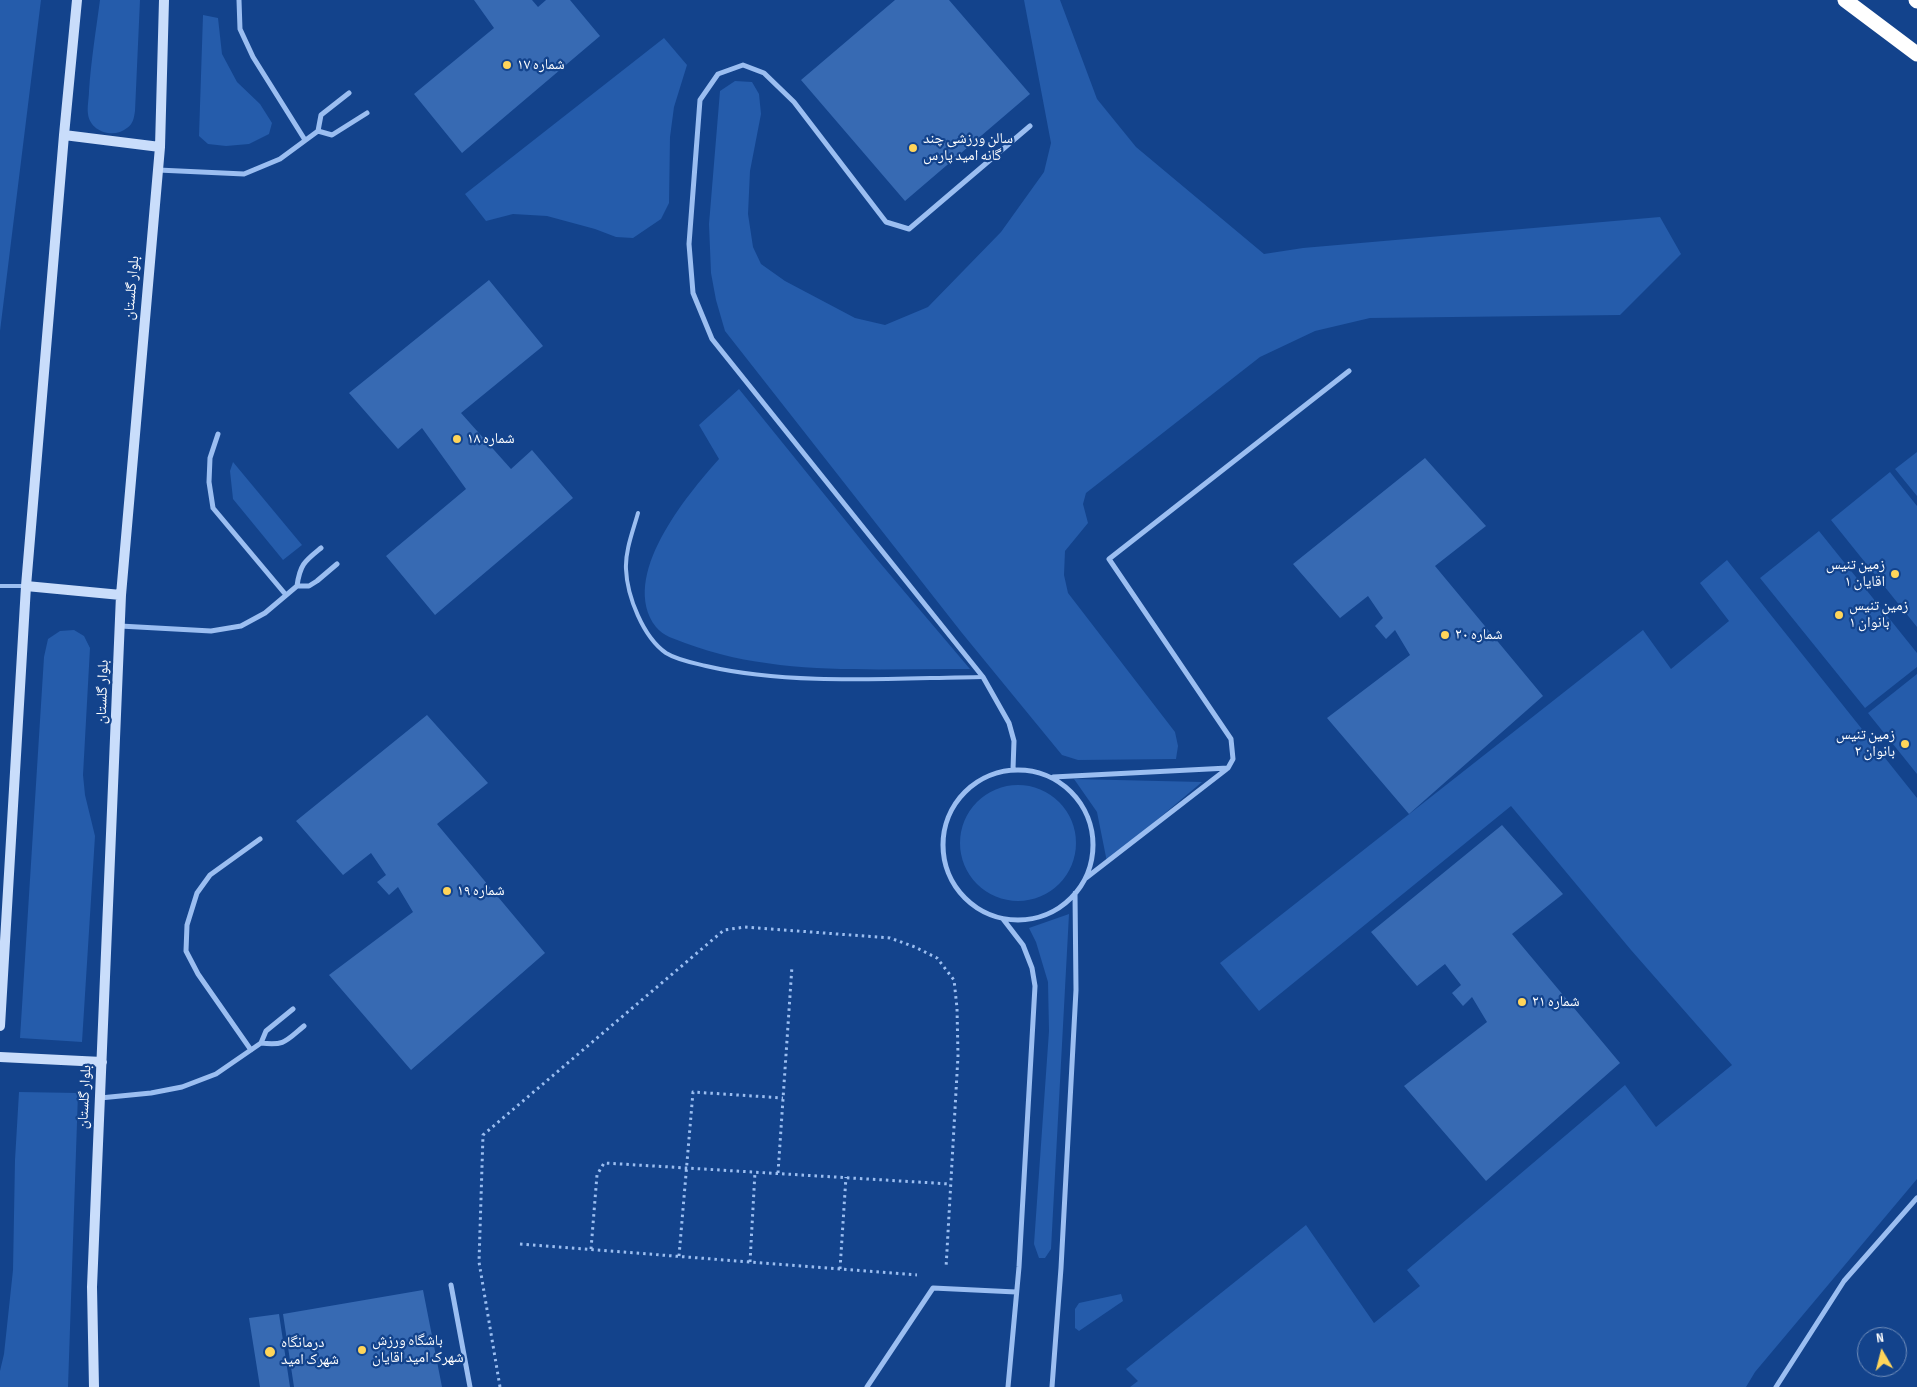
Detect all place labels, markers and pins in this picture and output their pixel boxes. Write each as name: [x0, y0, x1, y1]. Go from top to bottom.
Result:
place label: شماره ۱۷: [517, 56, 565, 74]
marker: شماره ۱۷: [501, 59, 513, 71]
place label: سالن ورزشی چند گانه امید پارس: [923, 130, 1013, 165]
marker: سالن ورزشی چند گانه امید پارس: [907, 142, 919, 154]
place label: شماره ۱۸: [467, 430, 515, 448]
marker: شماره ۱۸: [451, 433, 463, 445]
place label: زمین تنیس ۱ اقایان: [1826, 556, 1885, 591]
marker: زمین تنیس ۱ اقایان: [1889, 568, 1901, 580]
place label: زمین تنیس ۱ بانوان: [1849, 597, 1908, 632]
marker: زمین تنیس ۱ بانوان: [1833, 609, 1845, 621]
place label: شماره ۲۰: [1455, 626, 1503, 644]
marker: شماره ۲۰: [1439, 629, 1451, 641]
place label: زمین تنیس ۲ بانوان: [1836, 726, 1895, 761]
marker: زمین تنیس ۲ بانوان: [1899, 738, 1911, 750]
place label: شماره ۱۹: [457, 882, 505, 900]
marker: شماره ۱۹: [441, 885, 453, 897]
place label: شماره ۲۱: [1532, 993, 1580, 1011]
marker: شماره ۲۱: [1516, 996, 1528, 1008]
place label: باشگاه ورزش شهرک امید اقایان: [372, 1332, 464, 1367]
place label: درمانگاه شهرک امید: [281, 1334, 339, 1369]
marker: باشگاه ورزش شهرک امید اقایان: [356, 1344, 368, 1356]
marker: درمانگاه شهرک امید: [263, 1345, 277, 1359]

